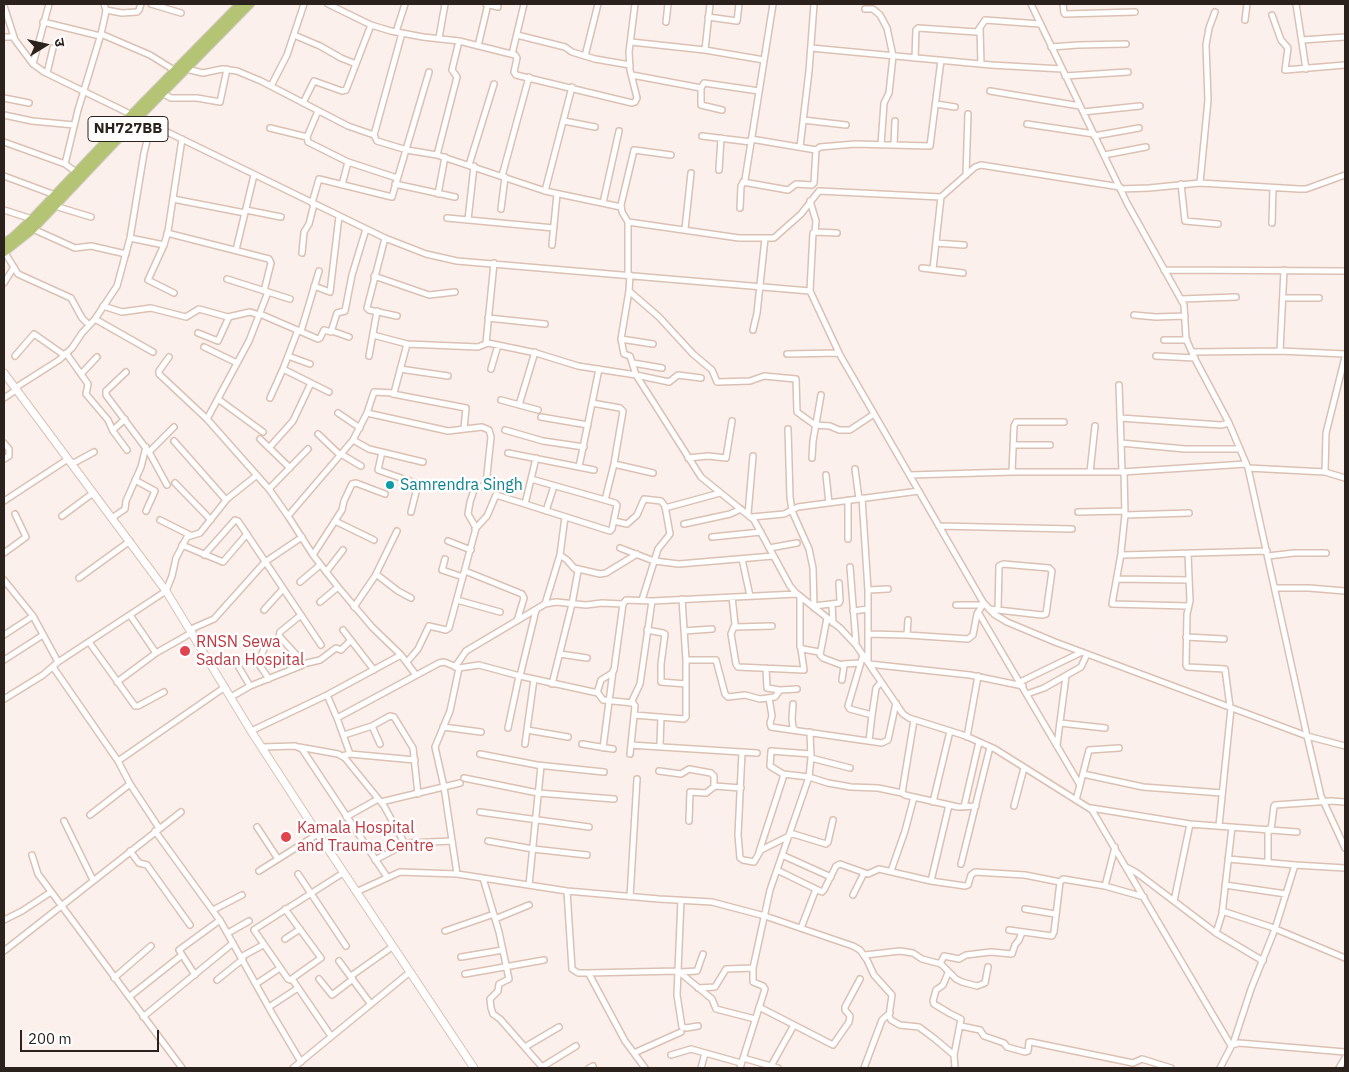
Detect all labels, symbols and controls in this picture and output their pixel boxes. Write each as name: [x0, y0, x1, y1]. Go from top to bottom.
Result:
north arrow: [20, 20, 70, 70]
text: उ: [50, 37, 69, 48]
road number: NH727BB: [88, 116, 168, 142]
place label: Samrendra Singh: [400, 475, 523, 495]
marker: Samrendra Singh: [384, 479, 396, 491]
place label: RNSN Sewa Sadan Hospital: [196, 632, 304, 670]
marker: RNSN Sewa Sadan Hospital: [178, 644, 192, 658]
place label: Kamala Hospital and Trauma Centre: [297, 818, 434, 856]
marker: Kamala Hospital and Trauma Centre: [279, 830, 293, 844]
scale bar: [22, 1020, 161, 1052]
text: 200 m: [28, 1029, 72, 1048]

